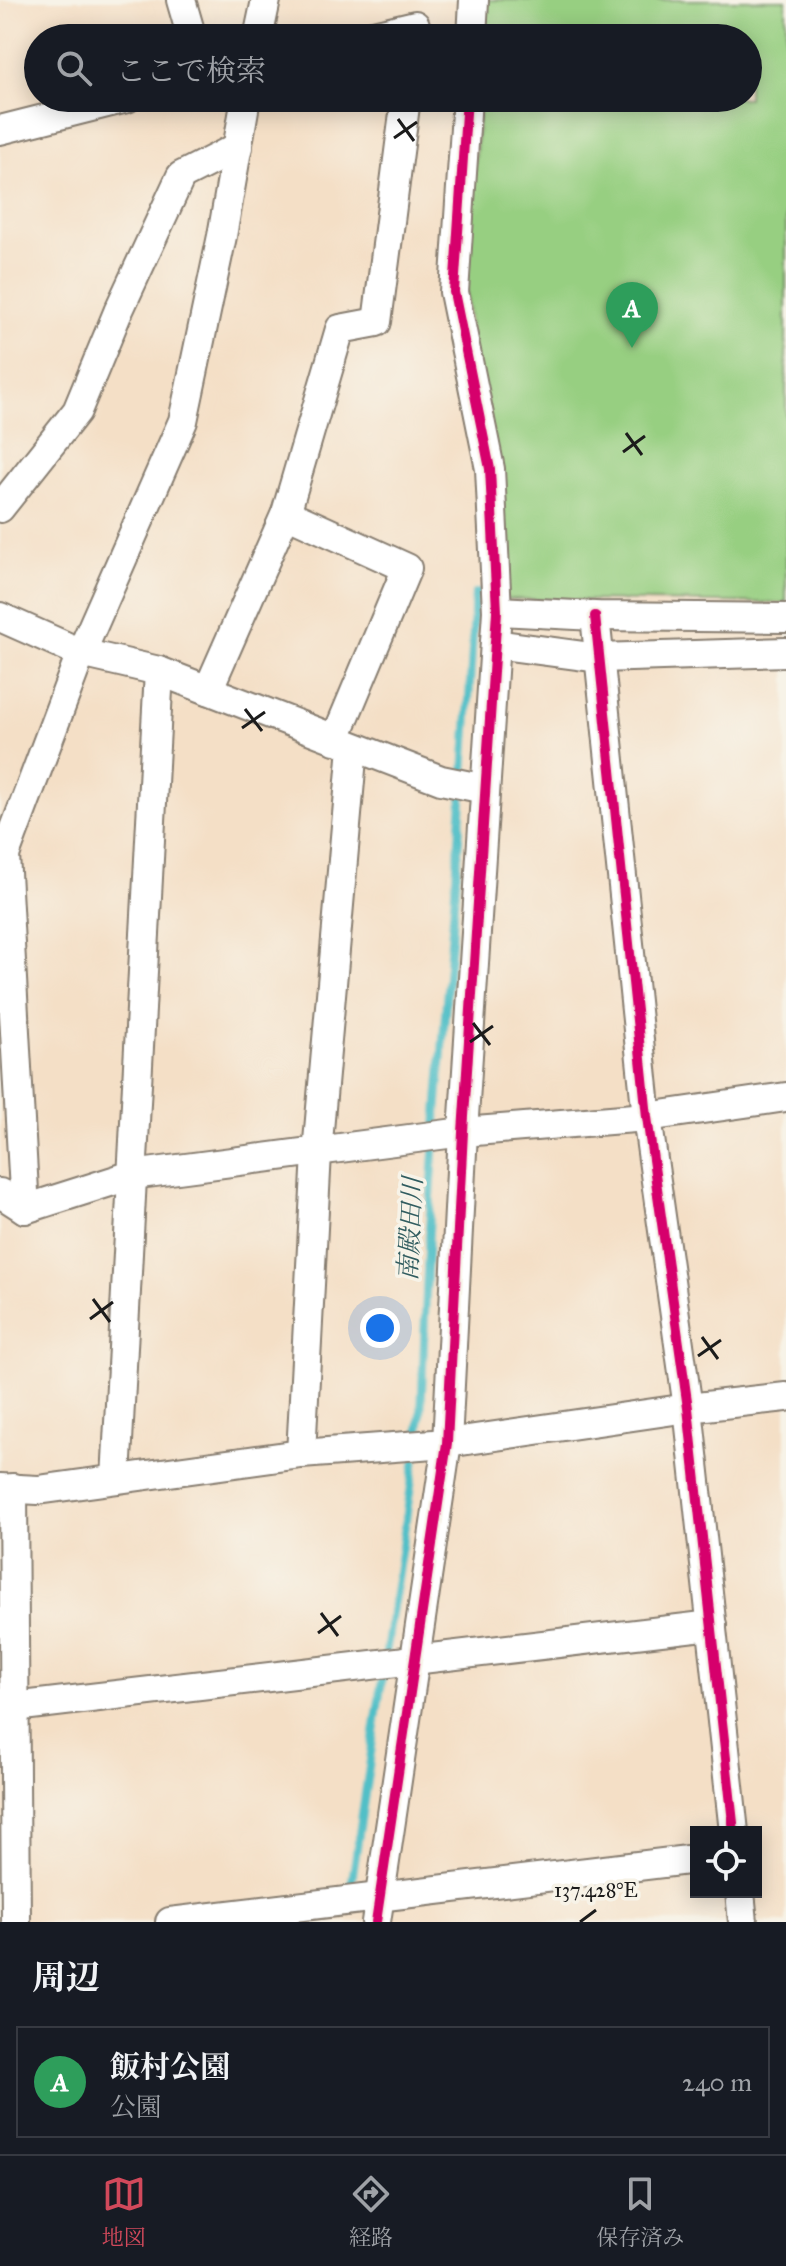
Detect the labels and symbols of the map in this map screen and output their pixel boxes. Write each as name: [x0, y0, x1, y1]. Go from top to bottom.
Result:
pin: A: [606, 282, 658, 348]
water label: 南殿田川: [391, 1173, 429, 1282]
your location: [360, 1308, 400, 1348]
text: 137.428°E: [554, 1878, 638, 1902]

